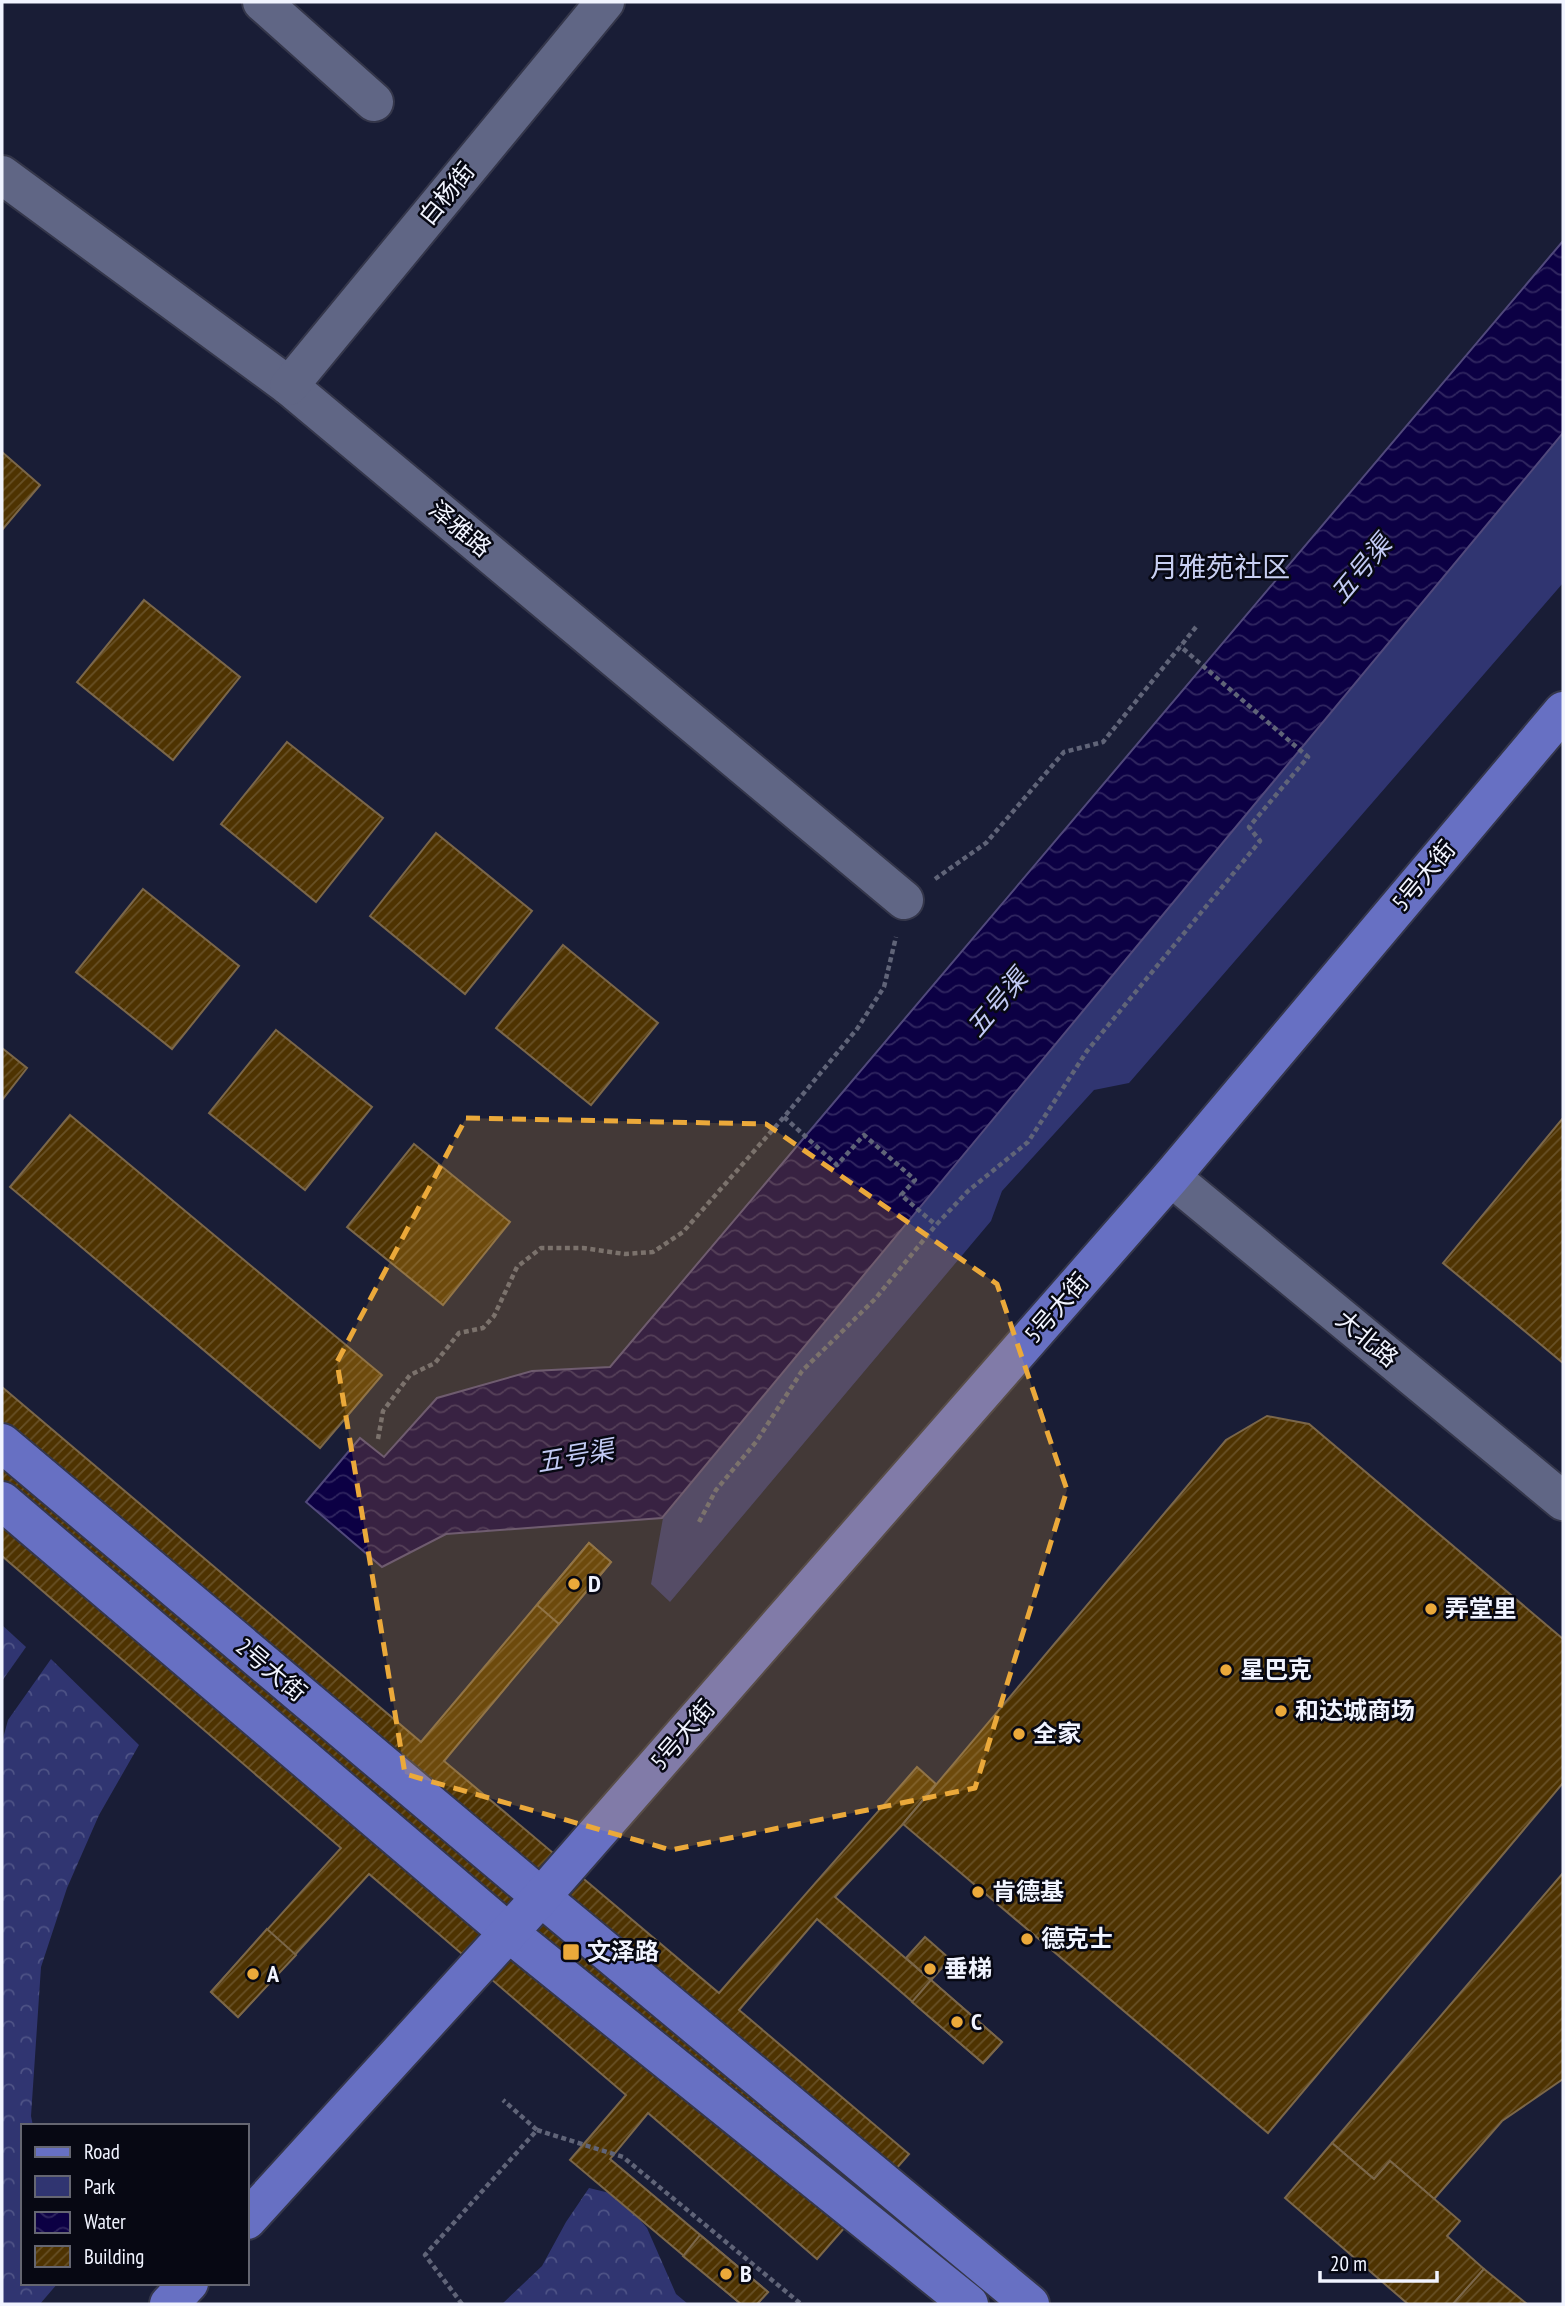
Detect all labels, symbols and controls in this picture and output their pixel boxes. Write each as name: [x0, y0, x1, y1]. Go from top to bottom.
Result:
street label: 白杨街: [412, 156, 481, 231]
street label: 泽雅路: [423, 494, 498, 564]
water label: 五号渠: [1323, 525, 1401, 609]
district label: 月雅苑社区: [1150, 548, 1290, 585]
street label: 5号大街: [1385, 834, 1462, 917]
water label: 五号渠: [959, 959, 1037, 1043]
street label: 5号大街: [1018, 1266, 1095, 1349]
street label: 大北路: [1330, 1304, 1405, 1374]
water label: 五号渠: [534, 1432, 620, 1479]
place label: D: [588, 1568, 601, 1599]
marker: D: [566, 1576, 582, 1592]
place label: 弄堂里: [1445, 1593, 1517, 1624]
marker: 弄堂里: [1423, 1601, 1439, 1617]
street label: 2号大街: [230, 1631, 313, 1708]
place label: 星巴克: [1240, 1654, 1312, 1685]
marker: 星巴克: [1218, 1662, 1234, 1678]
street label: 5号大街: [644, 1693, 721, 1776]
place label: 和达城商场: [1295, 1695, 1415, 1726]
marker: 和达城商场: [1273, 1703, 1289, 1719]
place label: 全家: [1033, 1718, 1081, 1749]
marker: 全家: [1011, 1726, 1027, 1742]
place label: 肯德基: [992, 1876, 1064, 1907]
marker: 肯德基: [970, 1884, 986, 1900]
place label: 德克士: [1041, 1923, 1113, 1954]
marker: 德克士: [1019, 1931, 1035, 1947]
place label: 文泽路: [587, 1936, 659, 1967]
marker: 文泽路: [561, 1942, 581, 1962]
place label: 垂梯: [944, 1953, 992, 1984]
place label: A: [266, 1958, 280, 1989]
marker: 垂梯: [922, 1961, 938, 1977]
marker: A: [245, 1966, 261, 1982]
place label: C: [971, 2006, 982, 2037]
marker: C: [949, 2014, 965, 2030]
legend: [21, 2124, 248, 2285]
text: Road: [84, 2138, 120, 2165]
text: Park: [84, 2173, 115, 2200]
text: Water: [84, 2208, 126, 2235]
scale bar: [1320, 2240, 1437, 2284]
text: Building: [84, 2243, 144, 2270]
text: 20 m: [1330, 2250, 1367, 2277]
place label: B: [740, 2258, 752, 2289]
marker: B: [718, 2266, 734, 2282]

